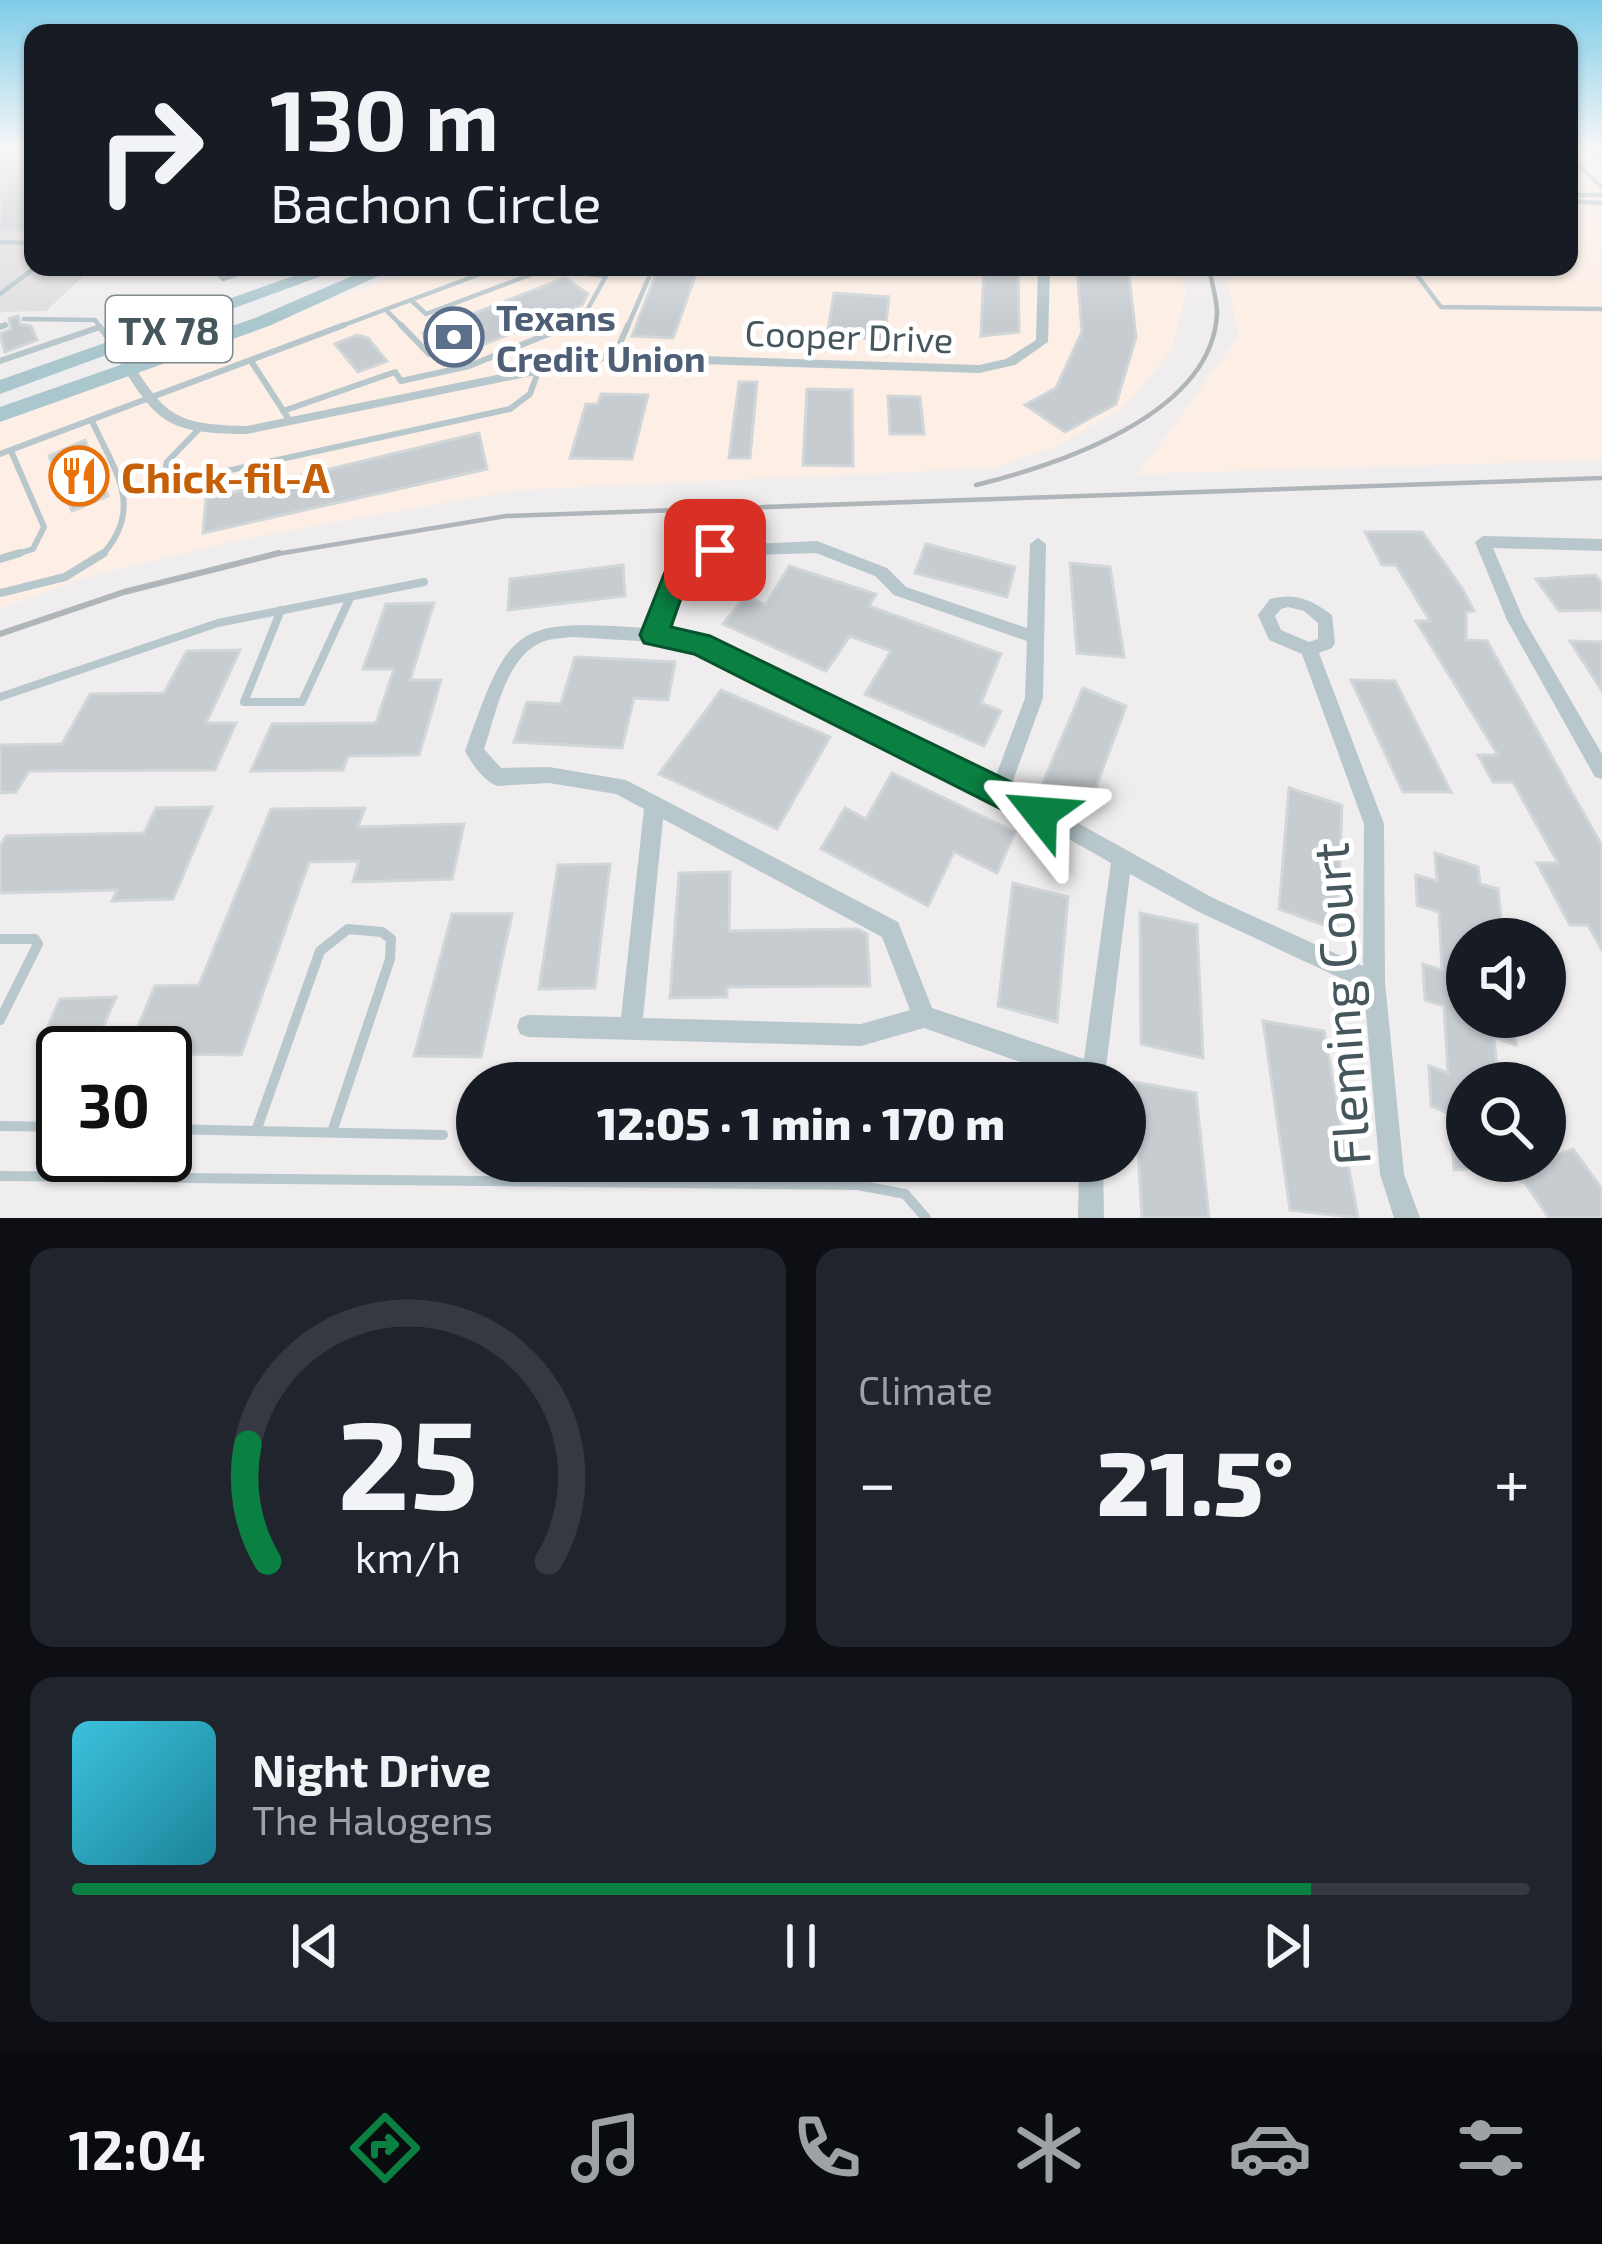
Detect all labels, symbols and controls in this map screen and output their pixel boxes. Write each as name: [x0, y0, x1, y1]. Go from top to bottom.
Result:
text: 130 m: [270, 67, 499, 168]
icon: right: [72, 72, 228, 228]
text: Bachon Circle: [270, 169, 602, 234]
place label: Texans Credit Union: [496, 295, 706, 379]
road number: TX 78: [106, 296, 232, 362]
bank icon: Texans Credit Union: [423, 306, 485, 368]
street label: Cooper Drive: [744, 310, 954, 360]
restaurant icon: Chick-fil-A: [48, 445, 110, 507]
place label: Chick-fil-A: [121, 451, 330, 501]
pin: [664, 499, 766, 601]
icon: arrive: [682, 517, 748, 583]
position arrow: [977, 750, 1103, 876]
street label: Fleming Court: [1297, 840, 1381, 1168]
map controls: [1446, 918, 1566, 1182]
button: sound: [1446, 918, 1566, 1038]
speed limit sign: 30: [36, 1026, 192, 1182]
button: search: [1446, 1062, 1566, 1182]
text: 12:05 · 1 min · 170 m: [597, 1095, 1005, 1149]
text: Climate: [858, 1366, 993, 1413]
text: 25: [337, 1385, 479, 1535]
text: 21.5°: [1097, 1426, 1294, 1534]
text: −: [858, 1441, 897, 1520]
text: +: [1494, 1441, 1530, 1520]
text: km/h: [355, 1529, 461, 1581]
text: Night Drive: [252, 1742, 491, 1796]
text: The Halogens: [252, 1796, 493, 1843]
icon: previous: [282, 1913, 348, 1979]
icon: pause: [768, 1913, 834, 1979]
icon: next: [1254, 1913, 1320, 1979]
icon: directions: [343, 2106, 427, 2190]
icon: music: [564, 2106, 648, 2190]
icon: phone: [785, 2106, 869, 2190]
icon: climate: [1007, 2106, 1091, 2190]
icon: car: [1228, 2106, 1312, 2190]
icon: filters: [1449, 2106, 1533, 2190]
text: 12:04: [69, 2116, 206, 2181]

